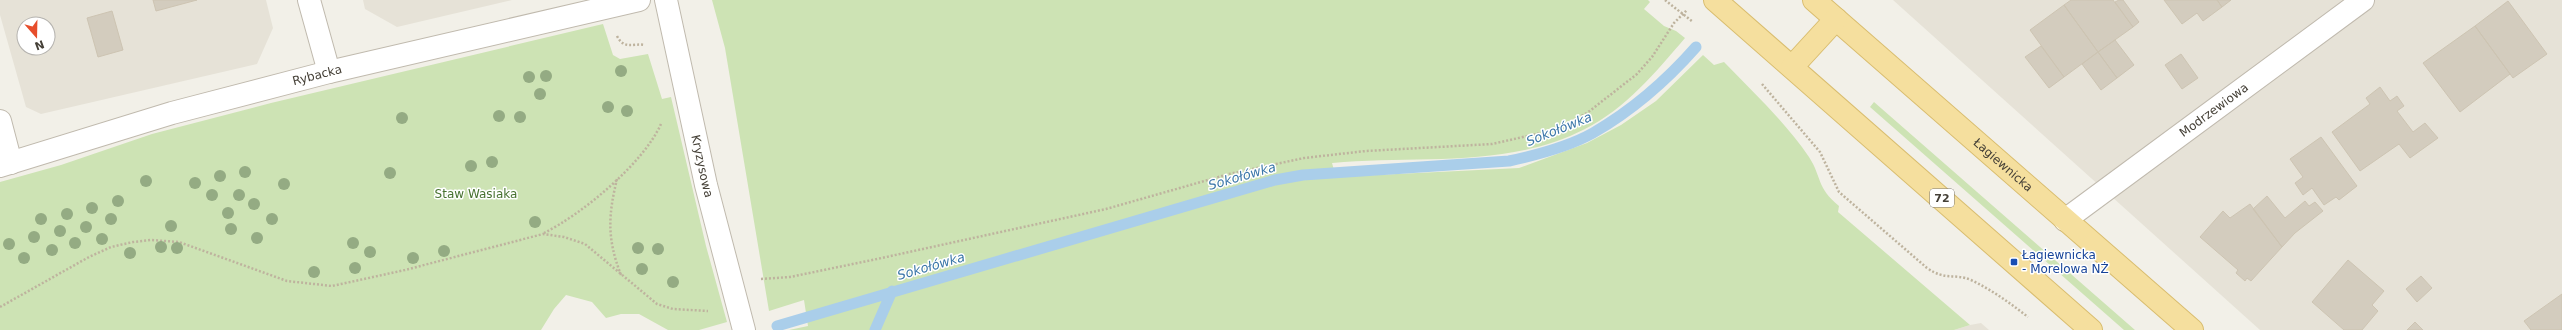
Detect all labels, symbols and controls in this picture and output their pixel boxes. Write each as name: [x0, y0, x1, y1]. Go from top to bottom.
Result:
north arrow: [16, 16, 56, 56]
text: N: [33, 37, 46, 53]
street label: Rybacka: [291, 62, 343, 88]
street label: Modrzewiowa: [2177, 80, 2251, 140]
water label: Sokołówka: [1524, 109, 1594, 149]
street label: Kryzysowa: [688, 133, 716, 199]
street label: Łagiewnicka: [1970, 135, 2036, 195]
water label: Sokołówka: [1207, 159, 1277, 193]
park label: Staw Wasiaka: [435, 187, 517, 201]
road number: 72: [1930, 189, 1954, 207]
place label: Łagiewnicka - Morelowa NŻ: [2021, 248, 2109, 276]
water label: Sokołówka: [896, 249, 966, 283]
marker: Łagiewnicka - Morelowa NŻ: [2009, 257, 2019, 267]

